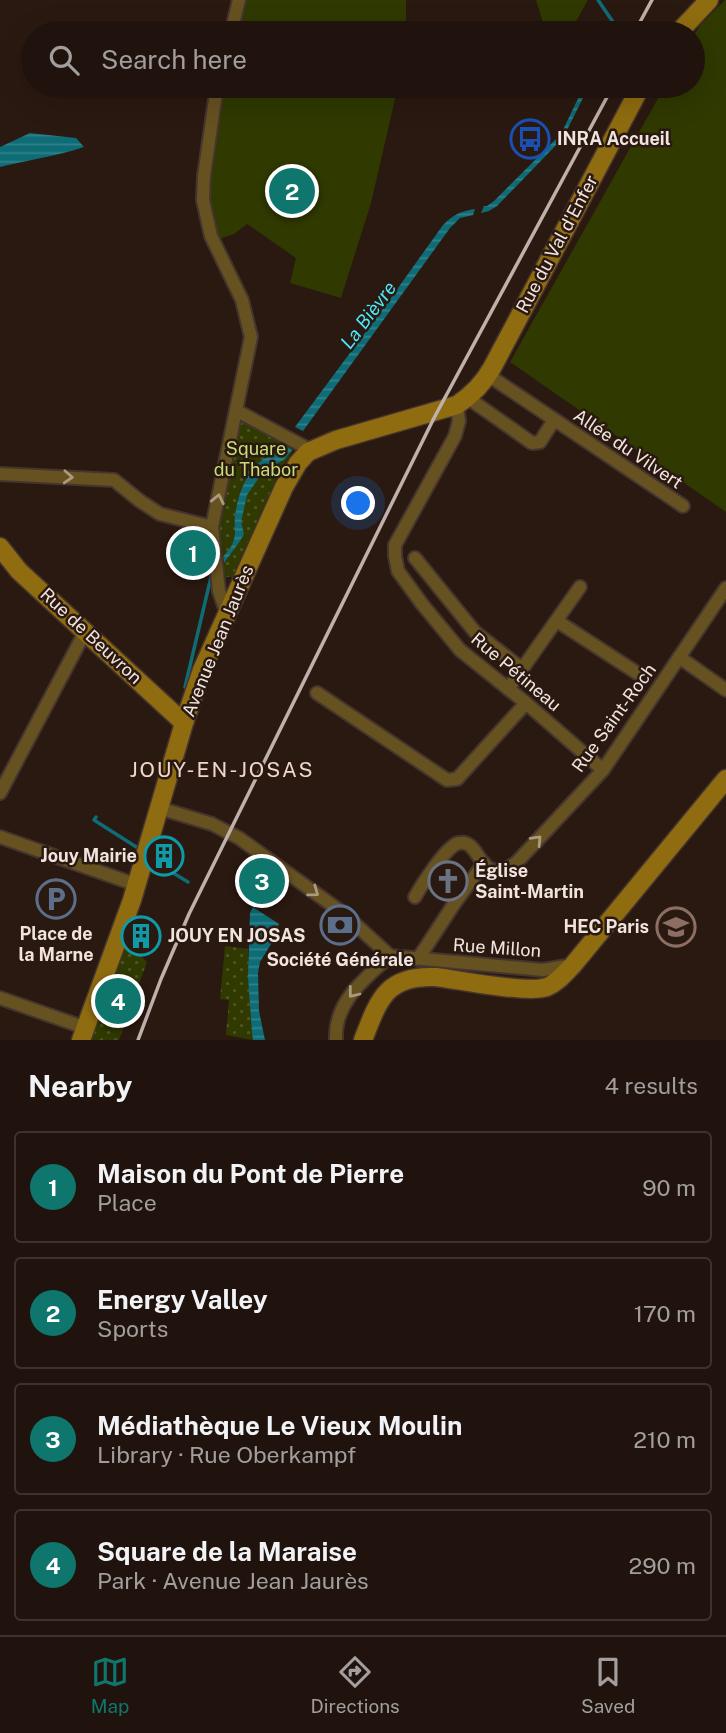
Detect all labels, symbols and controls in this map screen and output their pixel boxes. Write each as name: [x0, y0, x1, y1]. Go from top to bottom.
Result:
search box: [21, 21, 705, 98]
icon: search: [45, 41, 83, 79]
text: Search here: [101, 44, 247, 75]
bus stop icon: INRA Accueil: [509, 118, 551, 160]
place label: INRA Accueil: [557, 128, 671, 149]
pin: 2: [269, 165, 315, 217]
street label: Rue du Val d'Enfer: [511, 171, 602, 316]
water label: La Bièvre: [336, 277, 400, 353]
street label: Allée du Vilvert: [570, 404, 687, 493]
park label: Square du Thabor: [214, 438, 298, 480]
one-way arrow: [63, 470, 74, 485]
your location: [341, 486, 375, 520]
one-way arrow: [209, 493, 224, 505]
pin: 1: [170, 527, 216, 579]
street label: Avenue Jean Jaurès: [178, 562, 258, 720]
street label: Rue de Beuvron: [36, 583, 146, 688]
street label: Rue Pétineau: [467, 628, 565, 715]
street label: Rue Saint-Roch: [567, 659, 660, 776]
district label: JOUY-EN-JOSAS: [129, 757, 315, 782]
building icon: Jouy Mairie: [143, 835, 185, 877]
one-way arrow: [528, 836, 541, 849]
place label: Jouy Mairie: [41, 845, 137, 866]
pin: 3: [239, 855, 285, 907]
place label: Église Saint-Martin: [475, 859, 584, 902]
church icon: Église Saint-Martin: [427, 860, 469, 902]
parking icon: Place de la Marne: [35, 878, 77, 920]
one-way arrow: [306, 884, 319, 896]
bank icon: Société Générale: [319, 904, 361, 946]
school or university icon: HEC Paris: [655, 906, 697, 948]
building icon: JOUY EN JOSAS: [120, 915, 162, 957]
place label: HEC Paris: [563, 916, 649, 937]
place label: Place de la Marne: [18, 923, 94, 965]
place label: JOUY EN JOSAS: [168, 925, 306, 946]
street label: Rue Millon: [452, 934, 542, 961]
place label: Société Générale: [266, 949, 414, 970]
pin: 4: [95, 975, 141, 1027]
one-way arrow: [348, 985, 361, 997]
text: Nearby: [28, 1068, 132, 1104]
text: 4 results: [604, 1072, 698, 1099]
text: Maison du Pont de Pierre: [97, 1158, 404, 1189]
text: 1: [48, 1174, 58, 1201]
text: 90 m: [642, 1174, 696, 1201]
text: Place: [97, 1189, 157, 1216]
text: Energy Valley: [97, 1284, 268, 1315]
text: 2: [46, 1300, 60, 1327]
text: 170 m: [634, 1300, 696, 1327]
text: Sports: [97, 1315, 168, 1342]
text: Médiathèque Le Vieux Moulin: [97, 1410, 463, 1441]
text: 3: [45, 1426, 61, 1453]
text: 210 m: [633, 1426, 696, 1453]
text: Library · Rue Oberkampf: [97, 1441, 356, 1468]
text: Square de la Maraise: [97, 1536, 357, 1567]
text: 4: [45, 1552, 61, 1579]
text: 290 m: [629, 1552, 696, 1579]
text: Park · Avenue Jean Jaurès: [97, 1567, 369, 1594]
tab: Map: [91, 1653, 129, 1717]
tab: Directions: [310, 1653, 400, 1717]
tab: Saved: [581, 1653, 635, 1717]

